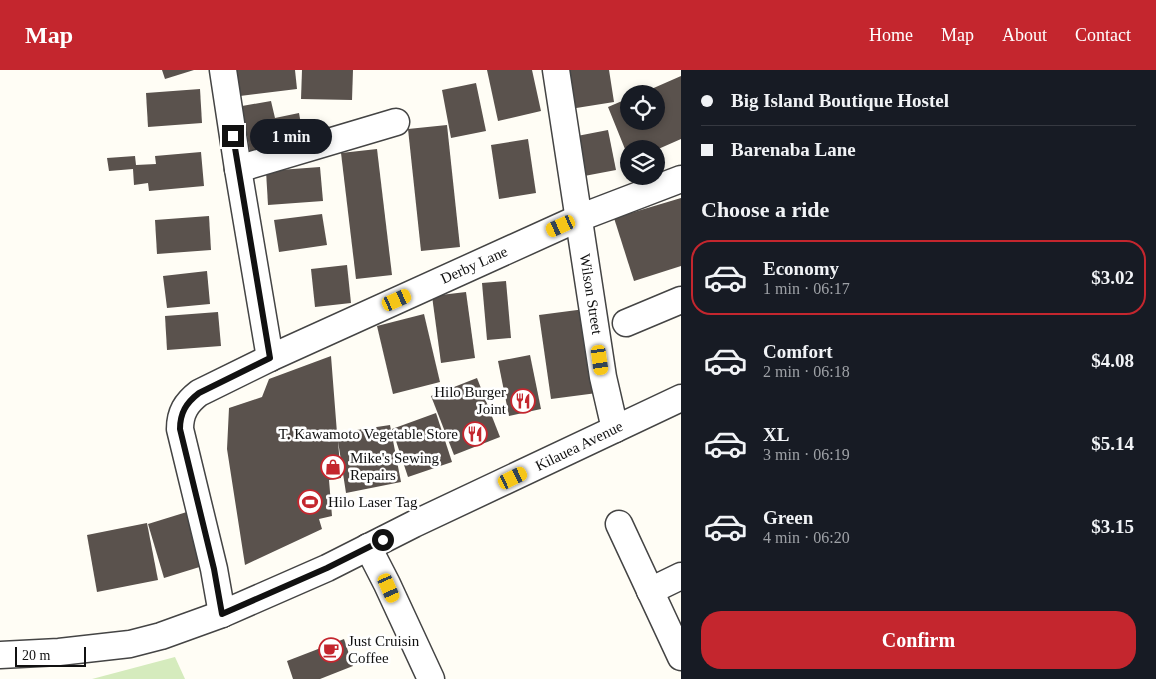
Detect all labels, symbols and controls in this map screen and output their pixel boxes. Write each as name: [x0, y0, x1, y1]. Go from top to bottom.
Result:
text: Map: [25, 22, 73, 48]
text: Home: [869, 25, 913, 45]
text: Map: [941, 25, 974, 45]
text: About: [1002, 25, 1047, 45]
text: Contact: [1075, 25, 1131, 45]
map controls: [620, 85, 665, 185]
button: locate: [620, 85, 665, 130]
text: Big Island Boutique Hostel: [731, 90, 949, 111]
callout: 1 min: [250, 118, 333, 154]
route end: [222, 125, 244, 147]
text: 1 min: [272, 128, 310, 145]
text: Barenaba Lane: [731, 139, 856, 160]
button: layers: [620, 140, 665, 185]
text: Choose a ride: [701, 197, 829, 222]
car: [544, 213, 577, 239]
street label: Derby Lane: [438, 243, 510, 287]
street label: Wilson Street: [577, 253, 605, 336]
icon: car: [703, 255, 748, 300]
text: Economy: [763, 258, 839, 279]
text: $3.02: [1091, 267, 1134, 288]
text: 1 min · 06:17: [763, 280, 850, 297]
car: [380, 287, 413, 313]
icon: car: [703, 338, 748, 383]
text: Comfort: [763, 341, 833, 362]
car: [590, 344, 609, 376]
text: $4.08: [1091, 350, 1134, 371]
text: 2 min · 06:18: [763, 363, 850, 380]
place label: Hilo Burger Joint: [434, 384, 507, 417]
restaurant icon: Hilo Burger Joint: [510, 388, 536, 414]
street label: Kilauea Avenue: [533, 418, 626, 474]
restaurant icon: T. Kawamoto Vegetable Store: [462, 421, 488, 447]
icon: car: [703, 421, 748, 466]
text: XL: [763, 424, 789, 445]
place label: T. Kawamoto Vegetable Store: [279, 426, 458, 442]
text: $5.14: [1091, 433, 1134, 454]
text: 3 min · 06:19: [763, 446, 850, 463]
place label: Mike's Sewing Repairs: [350, 450, 439, 483]
shop icon: Mike's Sewing Repairs: [320, 454, 346, 480]
car: [496, 465, 529, 491]
sports icon: Hilo Laser Tag: [297, 489, 323, 515]
place label: Hilo Laser Tag: [328, 494, 418, 510]
icon: car: [703, 504, 748, 549]
text: Green: [763, 507, 813, 528]
text: $3.15: [1091, 516, 1134, 537]
route start: [372, 529, 394, 551]
text: 4 min · 06:20: [763, 529, 850, 546]
car: [376, 571, 401, 605]
button: Confirm: [701, 611, 1136, 669]
place label: Just Cruisin Coffee: [348, 633, 420, 666]
cafe icon: Just Cruisin Coffee: [318, 637, 344, 663]
scale bar: [15, 644, 86, 667]
text: 20 m: [22, 648, 50, 663]

